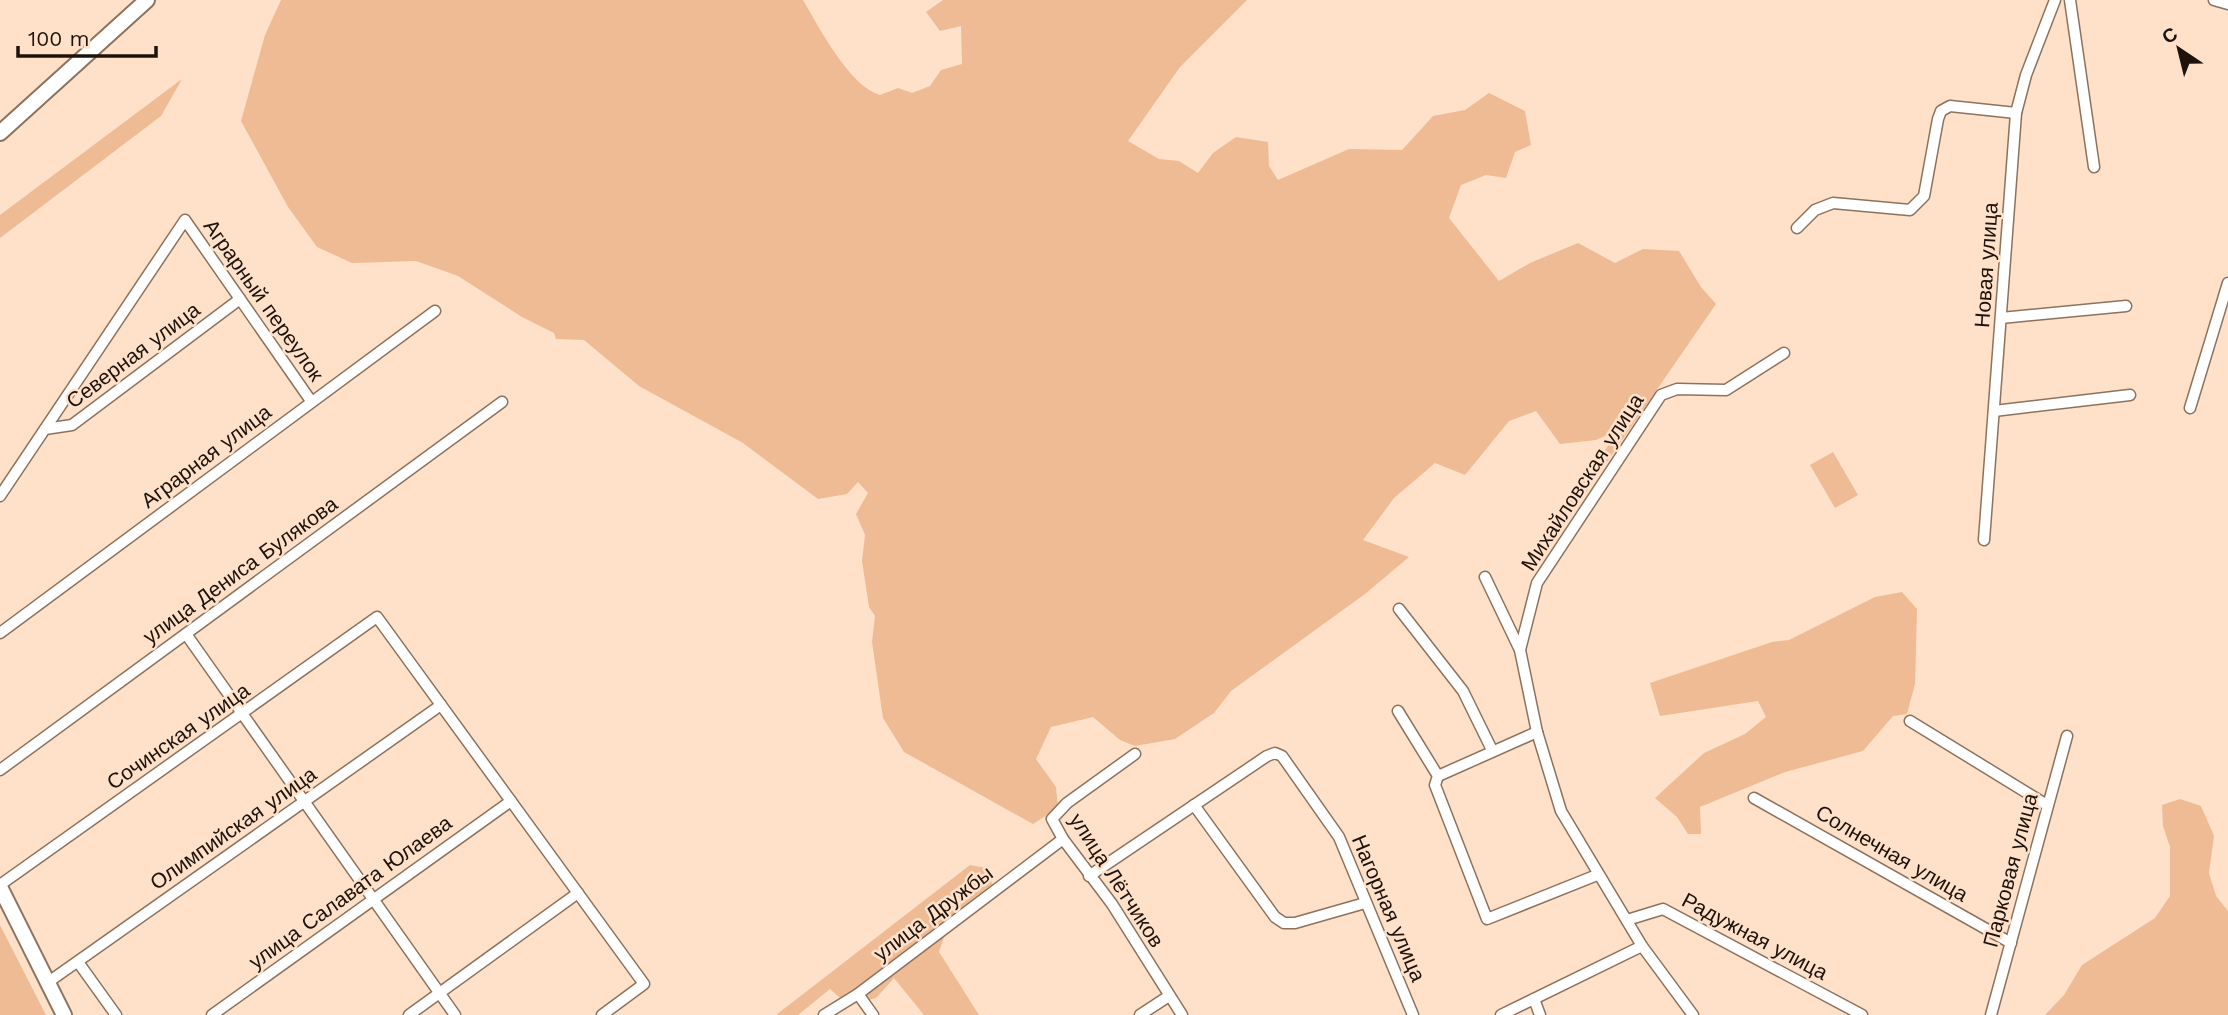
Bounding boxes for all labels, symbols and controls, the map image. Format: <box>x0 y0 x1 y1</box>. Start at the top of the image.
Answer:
scale bar <box>18 14 156 58</box>
north arrow <box>2144 14 2214 84</box>
text: С <box>2157 22 2182 49</box>
text: 100 m <box>28 26 90 51</box>
street label: Новая улица <box>1969 201 2003 329</box>
street label: Аграрный переулок <box>199 214 330 386</box>
street label: Северная улица <box>61 296 205 413</box>
street label: Михайловская улица <box>1515 389 1649 575</box>
street label: Аграрная улица <box>136 399 276 513</box>
street label: улица Дениса Булякова <box>138 491 342 649</box>
street label: Сочинская улица <box>102 677 255 795</box>
street label: Олимпийская улица <box>145 761 321 895</box>
street label: Парковая улица <box>1977 790 2043 950</box>
street label: Солнечная улица <box>1811 799 1973 907</box>
street label: улица Лётчиков <box>1064 808 1170 952</box>
street label: улица Салавата Юлаева <box>244 810 457 974</box>
street label: Нагорная улица <box>1347 831 1431 985</box>
street label: улица Дружбы <box>868 860 998 966</box>
street label: Радужная улица <box>1678 887 1832 985</box>

